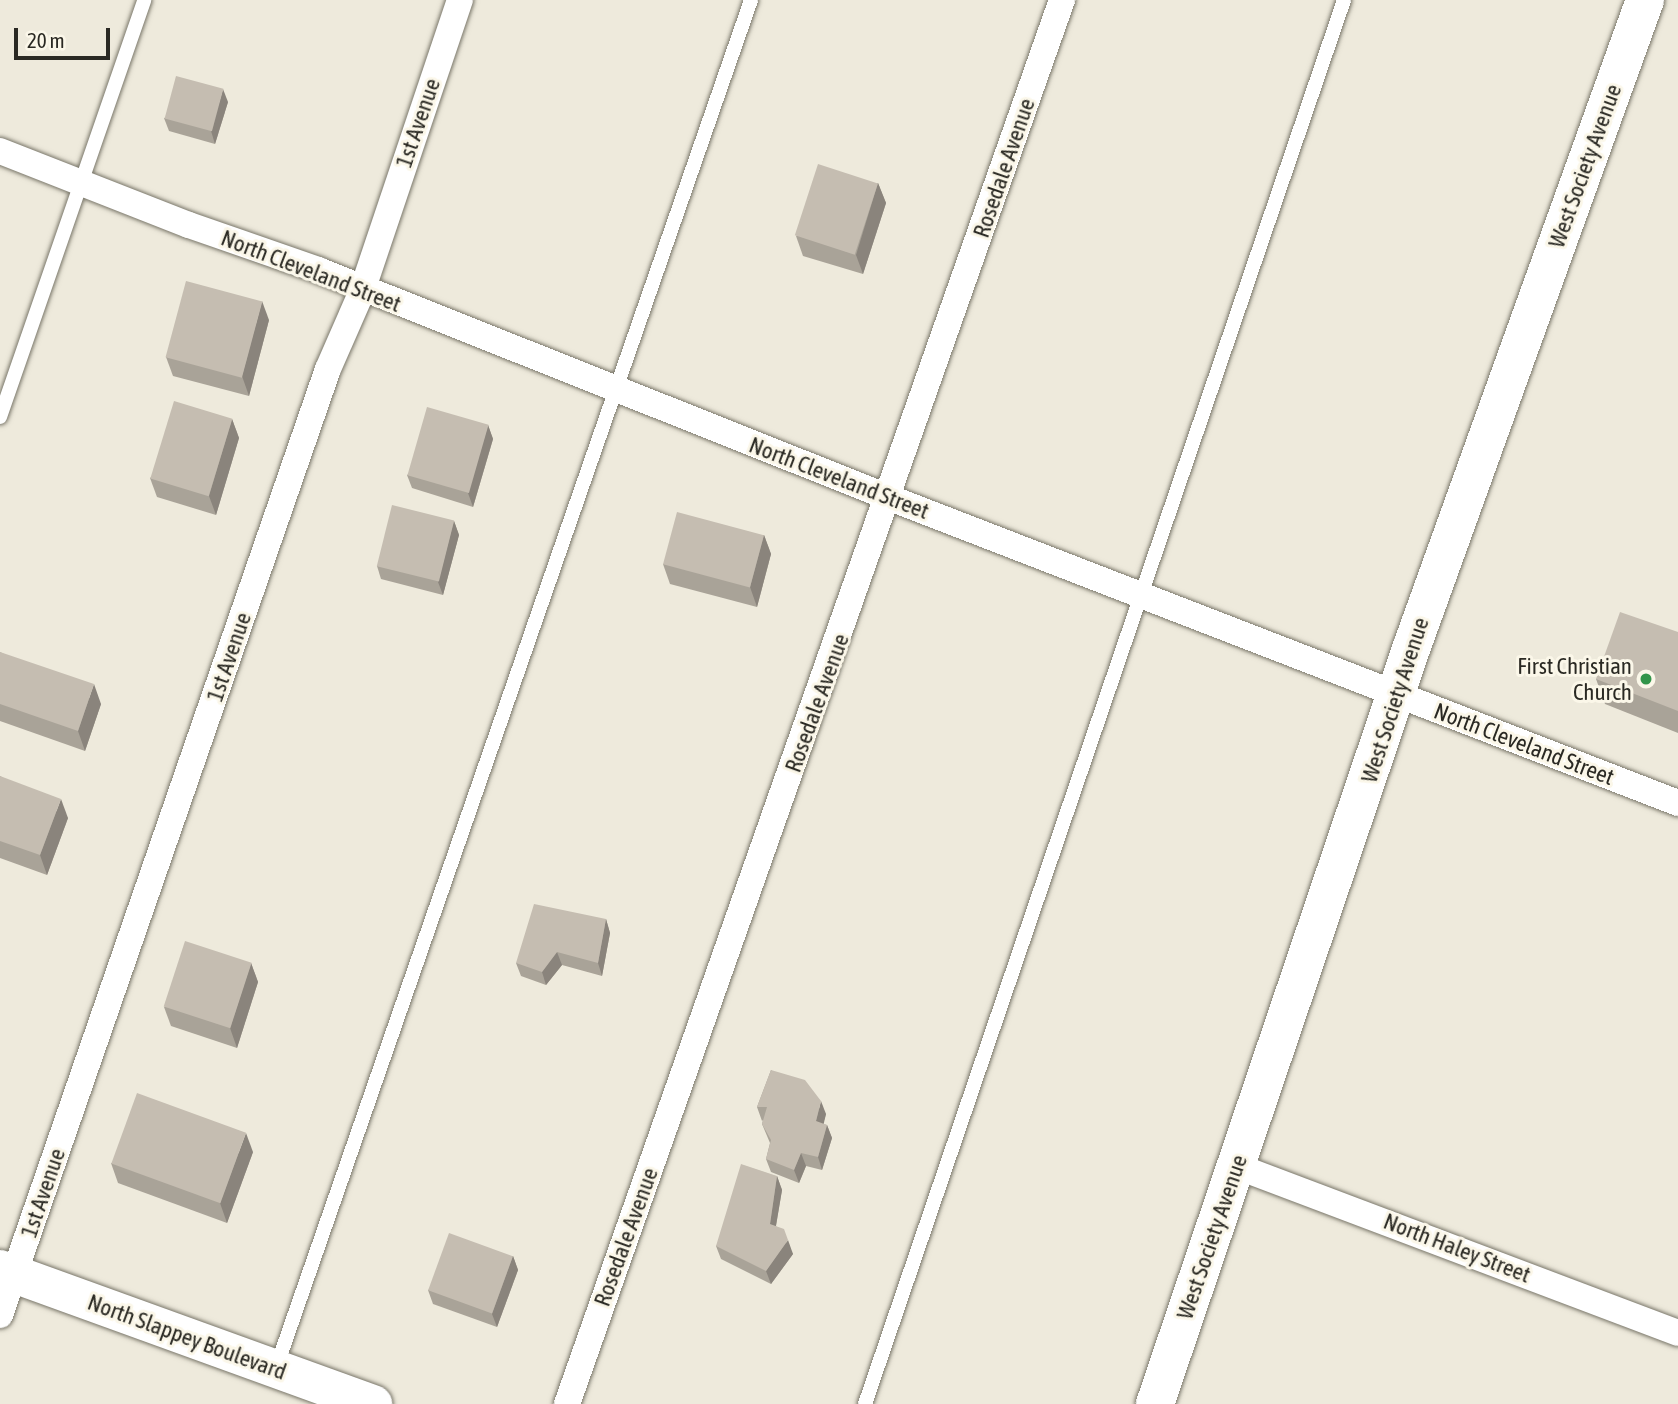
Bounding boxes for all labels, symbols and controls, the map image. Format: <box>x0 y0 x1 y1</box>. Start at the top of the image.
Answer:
scale bar <box>18 14 114 58</box>
text: 20 m <box>27 28 65 52</box>
street label: 1st Avenue <box>390 75 446 171</box>
street label: West Society Avenue <box>1543 80 1627 252</box>
street label: Rosedale Avenue <box>967 95 1041 241</box>
street label: North Cleveland Street <box>217 224 405 318</box>
street label: North Cleveland Street <box>745 431 933 525</box>
street label: 1st Avenue <box>201 609 257 705</box>
street label: West Society Avenue <box>1355 614 1435 786</box>
street label: Rosedale Avenue <box>779 630 855 776</box>
place label: First Christian Church <box>1517 652 1632 706</box>
marker: First Christian Church <box>1638 671 1654 687</box>
street label: North Cleveland Street <box>1430 697 1618 791</box>
street label: 1st Avenue <box>15 1145 71 1241</box>
street label: West Society Avenue <box>1171 1151 1253 1323</box>
street label: Rosedale Avenue <box>588 1164 664 1310</box>
street label: North Haley Street <box>1380 1207 1534 1289</box>
street label: North Slappey Boulevard <box>84 1288 290 1386</box>

